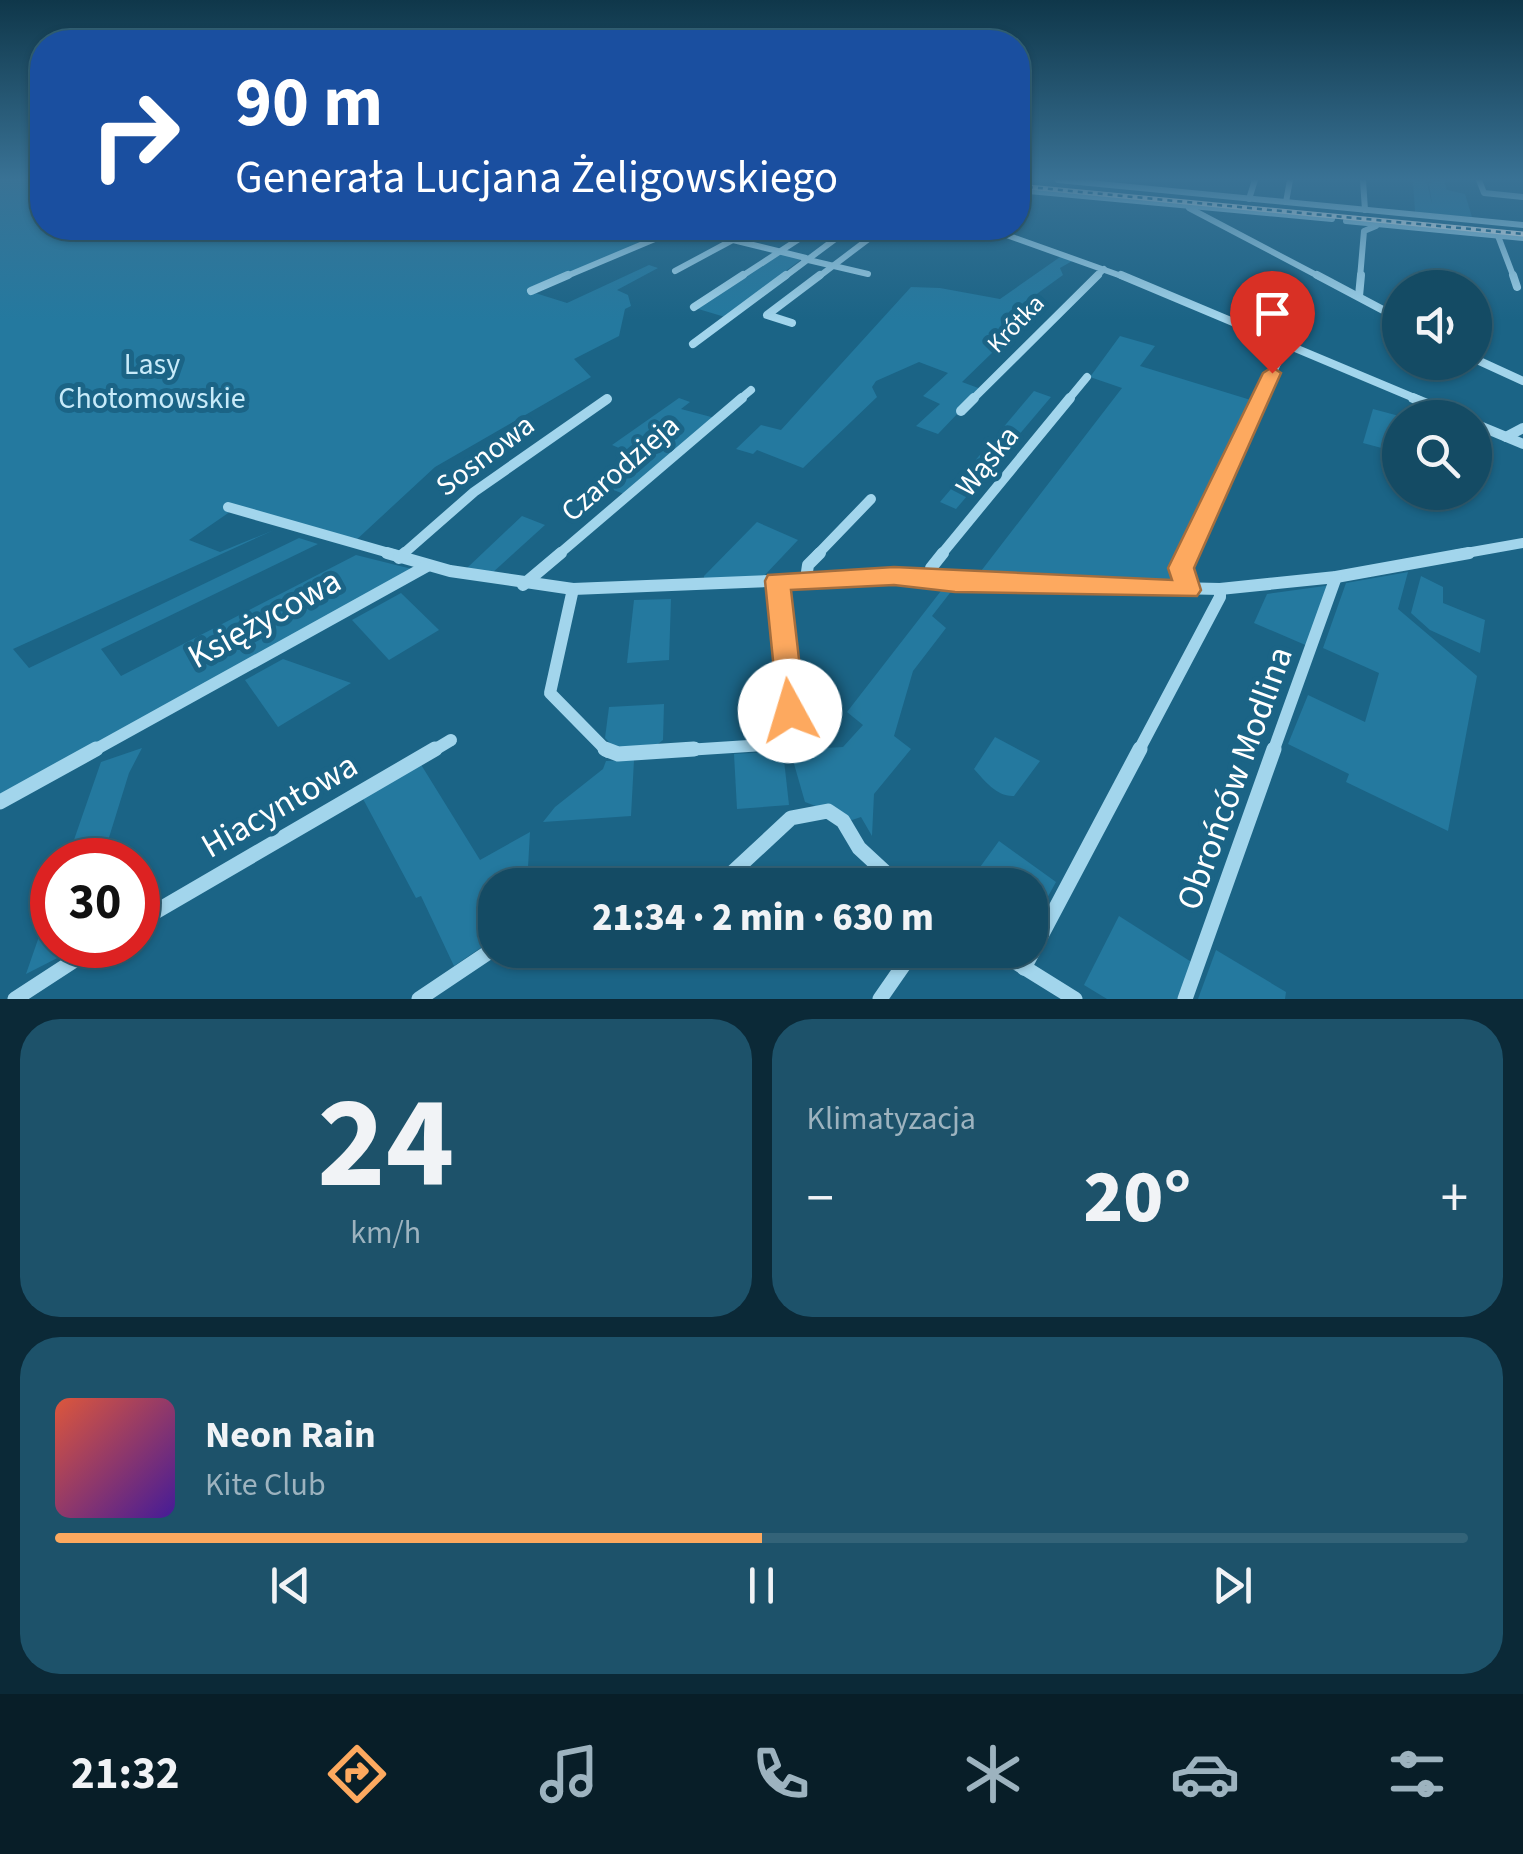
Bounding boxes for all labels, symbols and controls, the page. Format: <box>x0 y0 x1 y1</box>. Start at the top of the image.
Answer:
text: 90 m <box>235 53 383 153</box>
icon: right <box>70 70 200 200</box>
text: Generała Lucjana Żeligowskiego <box>235 146 838 210</box>
map controls <box>1382 270 1492 510</box>
button: sound <box>1382 270 1492 380</box>
pin <box>1230 271 1315 374</box>
street label: Krótka <box>979 286 1053 361</box>
icon: arrive <box>1245 286 1300 341</box>
park label: Lasy Chotomowskie <box>58 343 246 420</box>
button: search <box>1382 400 1492 510</box>
street label: Sosnowa <box>427 404 544 507</box>
street label: Czarodzieja <box>552 405 689 532</box>
street label: Wąska <box>945 417 1029 506</box>
street label: Księżycowa <box>179 556 350 682</box>
street label: Obrońców Modlina <box>1164 640 1306 917</box>
position arrow <box>738 659 842 763</box>
street label: Hiacyntowa <box>192 741 367 871</box>
speed limit sign: 30 <box>30 838 160 968</box>
text: 21:34 · 2 min · 630 m <box>592 891 934 945</box>
text: 24 <box>317 1052 454 1237</box>
text: Klimatyzacja <box>807 1096 976 1142</box>
text: 20° <box>1083 1144 1191 1251</box>
text: − <box>807 1160 834 1238</box>
text: + <box>1441 1160 1468 1238</box>
text: km/h <box>350 1210 421 1256</box>
text: Neon Rain <box>205 1408 376 1462</box>
text: Kite Club <box>205 1462 326 1508</box>
icon: previous <box>263 1558 318 1613</box>
icon: pause <box>734 1558 789 1613</box>
icon: next <box>1205 1558 1260 1613</box>
icon: directions <box>322 1739 392 1809</box>
icon: music <box>534 1739 604 1809</box>
icon: phone <box>746 1739 816 1809</box>
icon: climate <box>958 1739 1028 1809</box>
icon: car <box>1170 1739 1240 1809</box>
icon: filters <box>1382 1739 1452 1809</box>
text: 21:32 <box>71 1742 180 1806</box>

